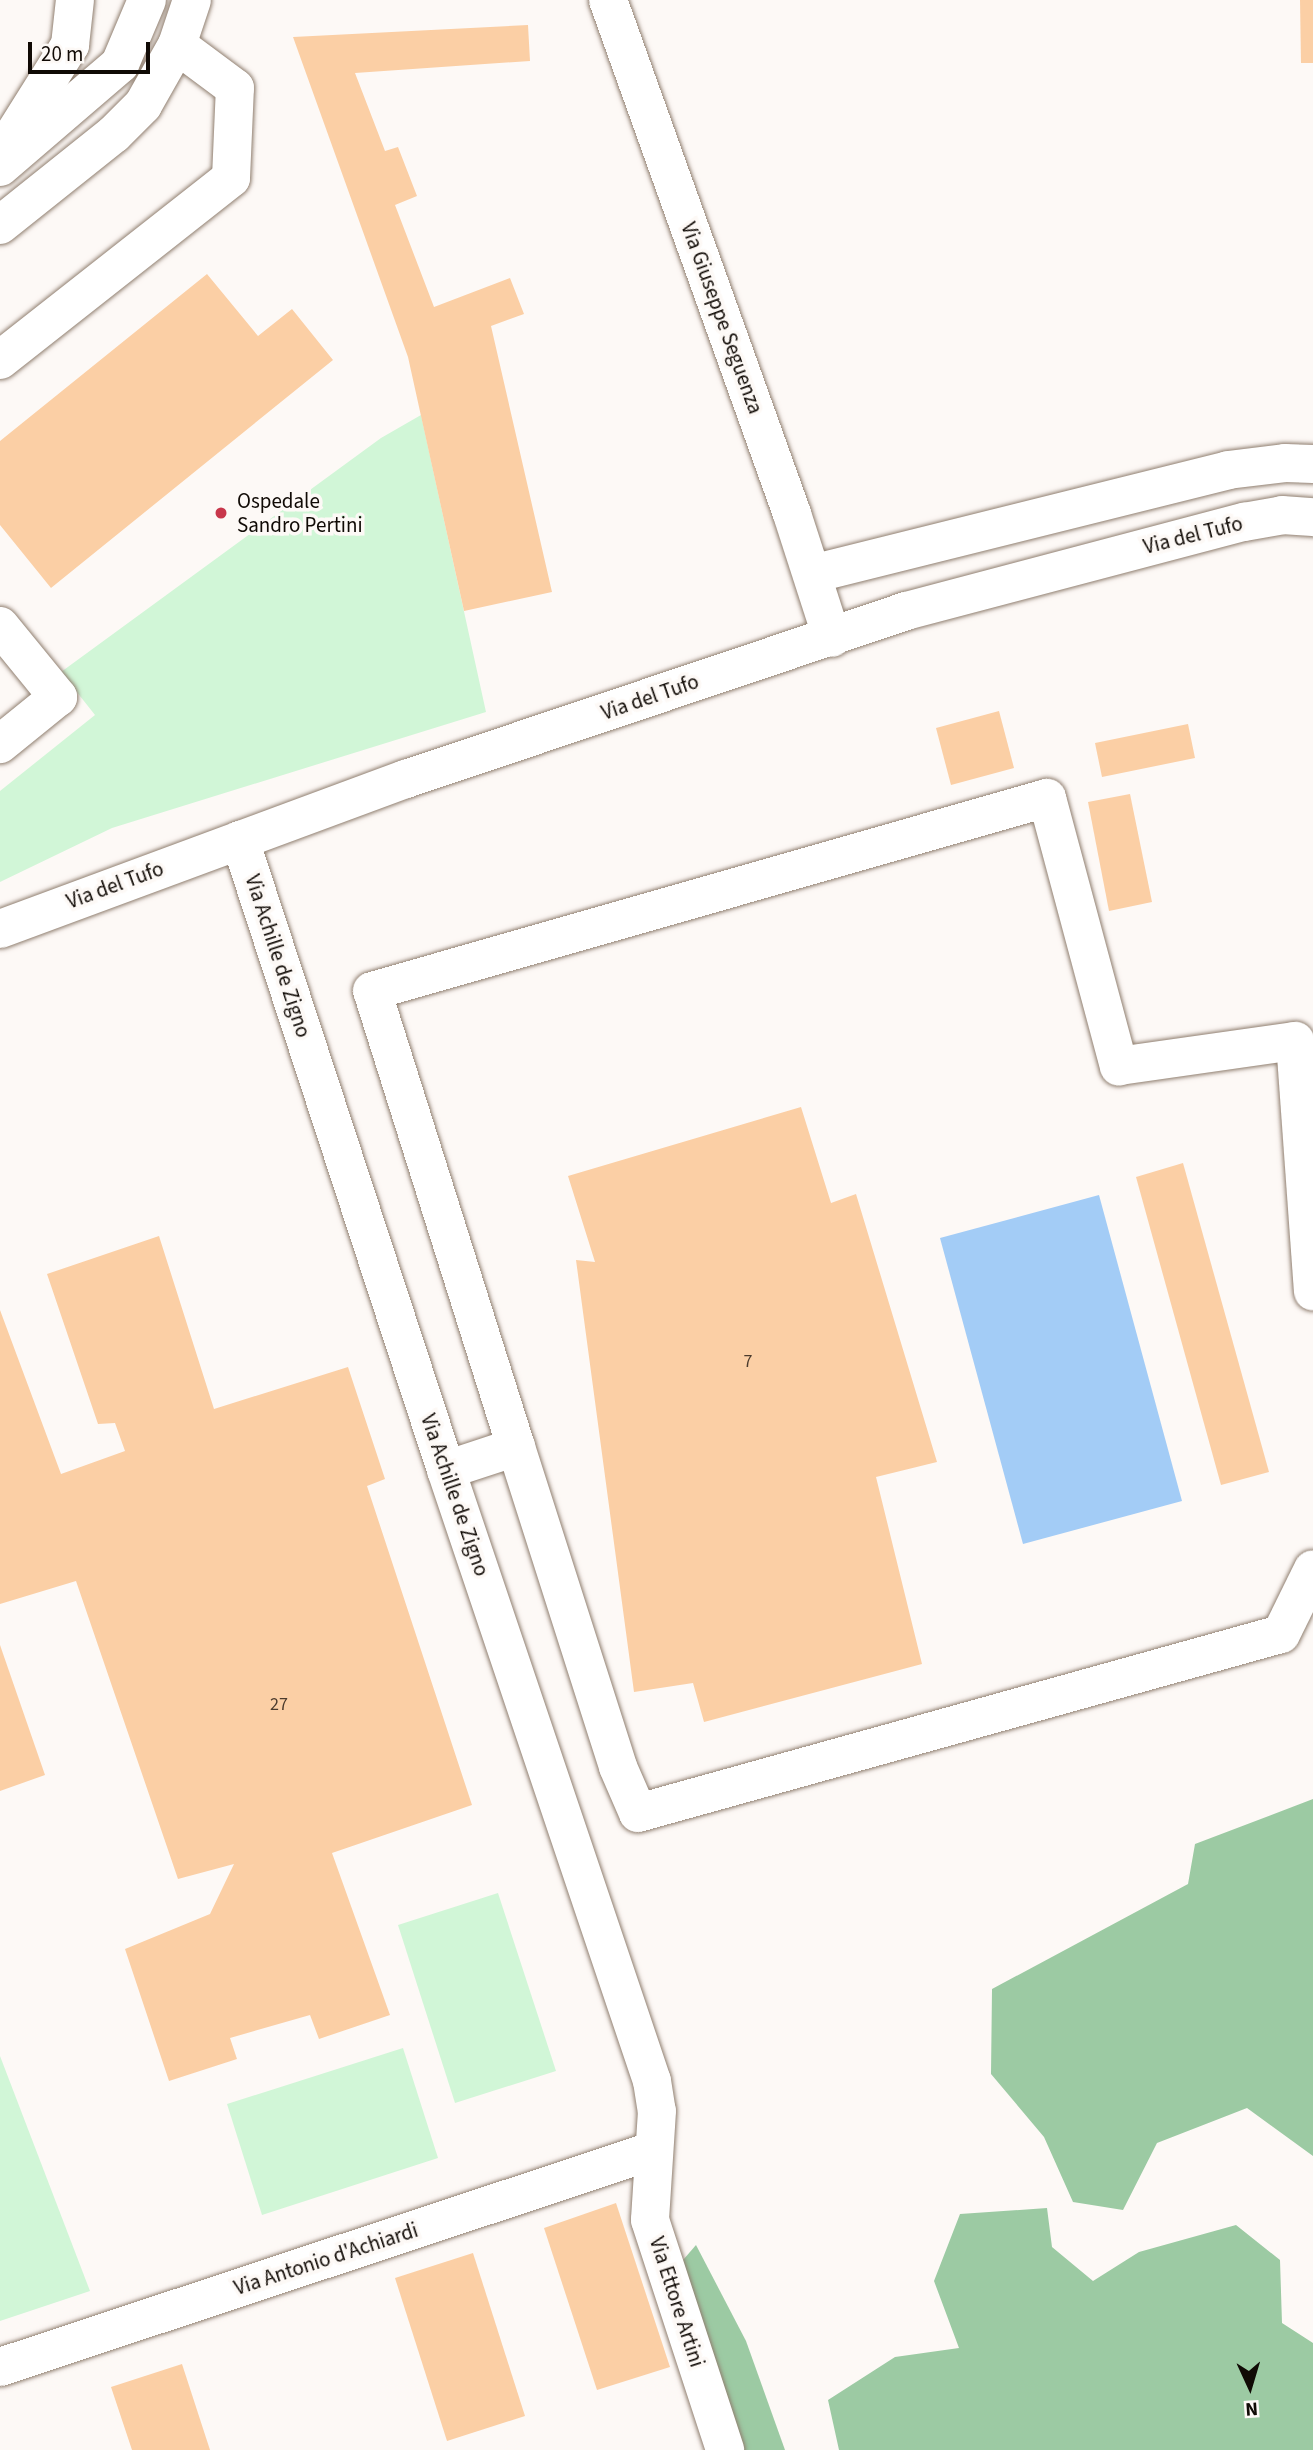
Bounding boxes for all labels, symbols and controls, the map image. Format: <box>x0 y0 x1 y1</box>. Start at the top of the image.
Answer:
scale bar <box>32 28 154 72</box>
text: 20 m <box>41 39 83 69</box>
street label: Via Giuseppe Seguenza <box>676 219 768 417</box>
place label: Ospedale Sandro Pertini <box>237 488 363 538</box>
marker: Ospedale Sandro Pertini <box>211 503 231 523</box>
street label: Via del Tufo <box>1141 511 1245 559</box>
street label: Via del Tufo <box>598 669 702 725</box>
street label: Via del Tufo <box>63 856 167 914</box>
street label: Via Achille de Zigno <box>240 871 316 1041</box>
house number: 7 <box>744 1351 752 1373</box>
street label: Via Achille de Zigno <box>415 1411 495 1579</box>
house number: 27 <box>270 1694 288 1716</box>
street label: Via Antonio d'Achiardi <box>231 2217 421 2301</box>
street label: Via Ettore Artini <box>644 2234 710 2370</box>
north arrow <box>1215 2352 1285 2422</box>
text: N <box>1244 2395 1259 2422</box>

